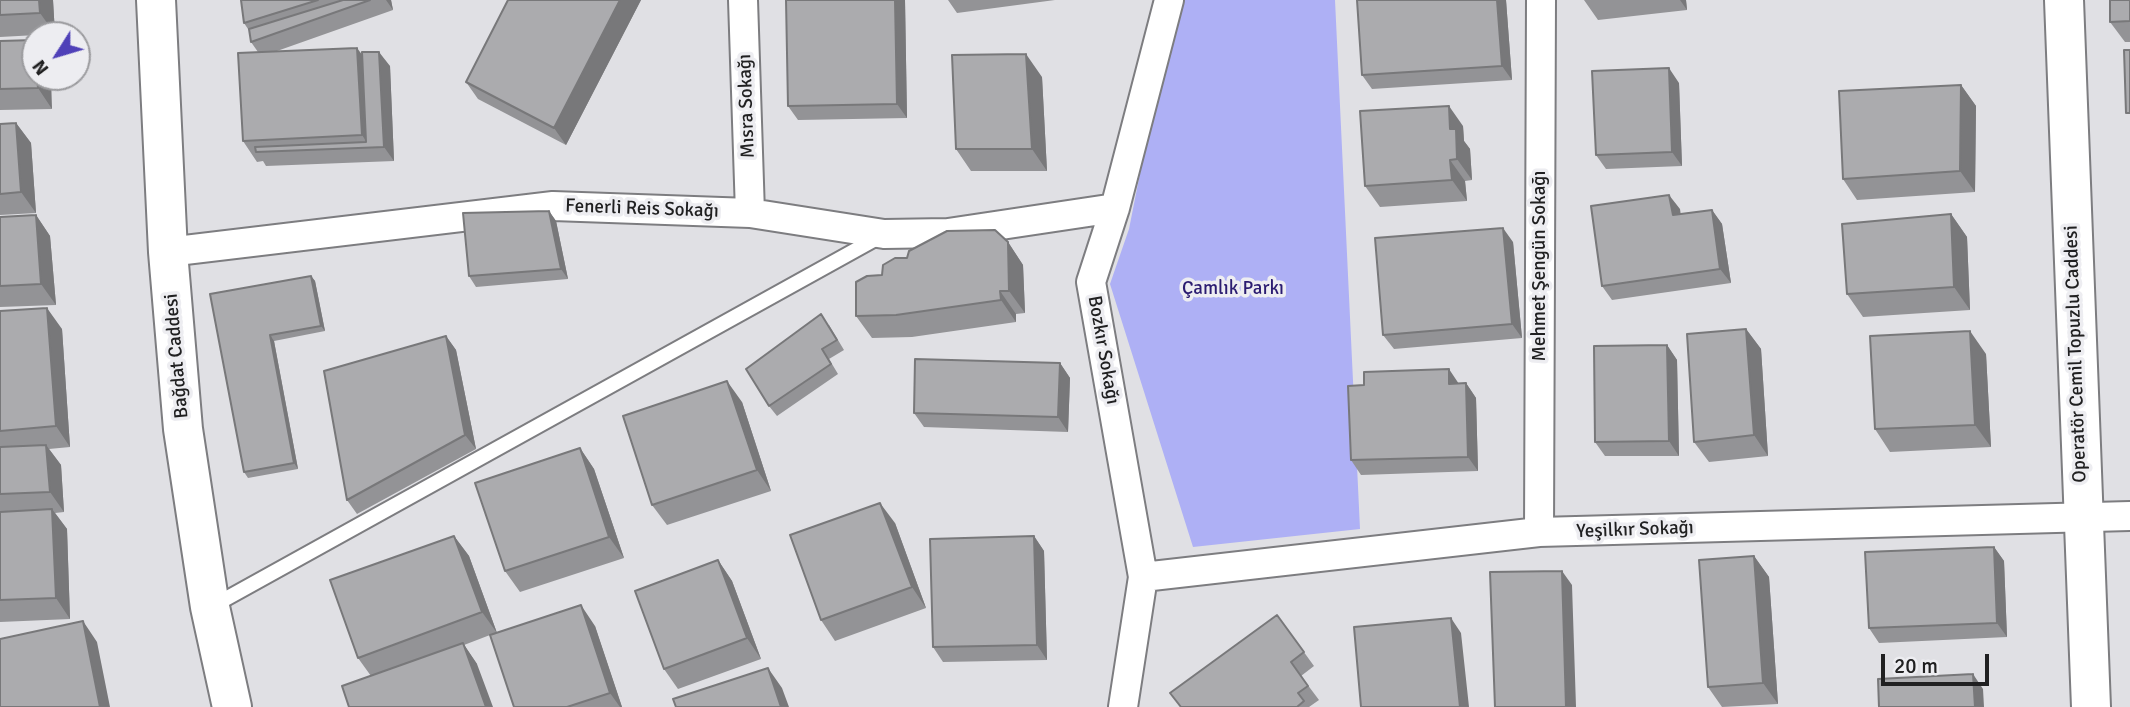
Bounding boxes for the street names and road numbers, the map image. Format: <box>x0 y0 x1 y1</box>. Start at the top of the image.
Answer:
street label: Mısra Sokağı <box>734 54 760 158</box>
street label: Mehmet Şengün Sokağı <box>1529 171 1551 361</box>
street label: Fenerli Reis Sokağı <box>565 195 719 223</box>
street label: Operatör Cemil Topuzlu Caddesi <box>2060 225 2092 483</box>
street label: Bağdat Caddesi <box>160 293 194 419</box>
street label: Bozkır Sokağı <box>1082 294 1124 406</box>
street label: Yeşilkır Sokağı <box>1576 517 1694 543</box>

